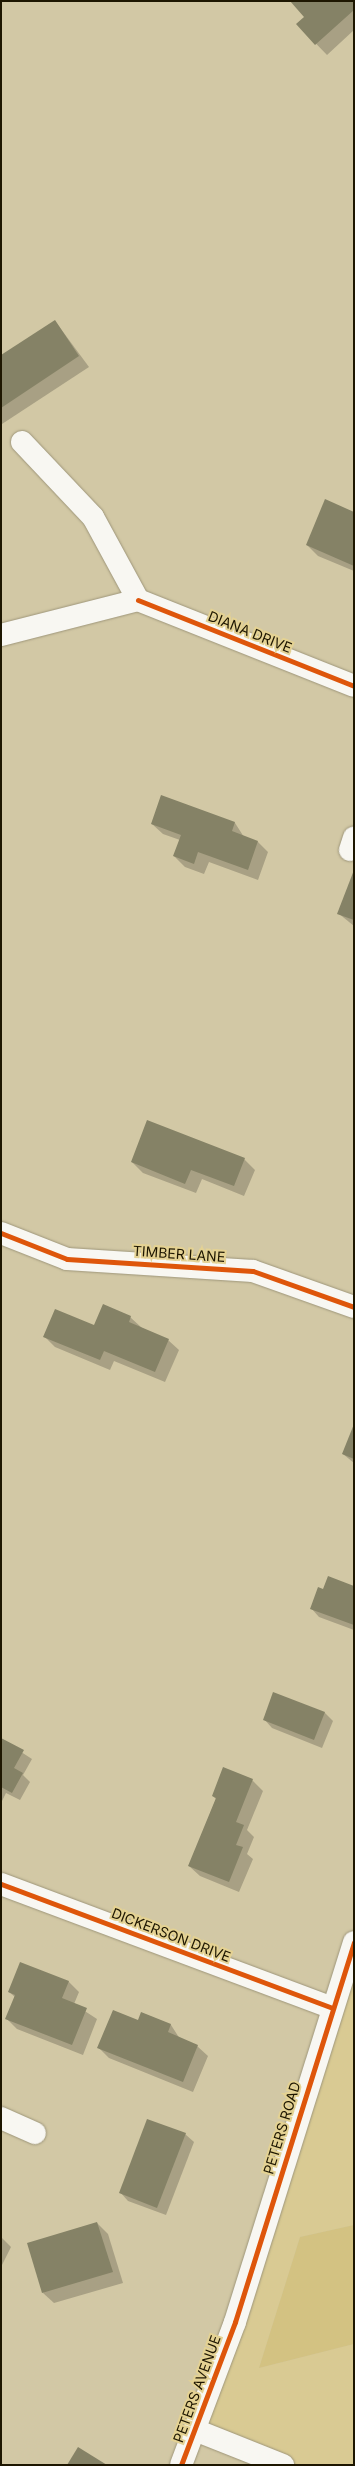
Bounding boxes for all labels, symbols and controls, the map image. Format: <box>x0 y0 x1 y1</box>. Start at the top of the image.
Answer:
street label: DIANA DRIVE <box>206 608 294 656</box>
street label: TIMBER LANE <box>132 1242 226 1266</box>
street label: DICKERSON DRIVE <box>109 1905 233 1965</box>
street label: PETERS ROAD <box>260 2080 304 2176</box>
street label: PETERS AVENUE <box>170 2333 224 2445</box>

